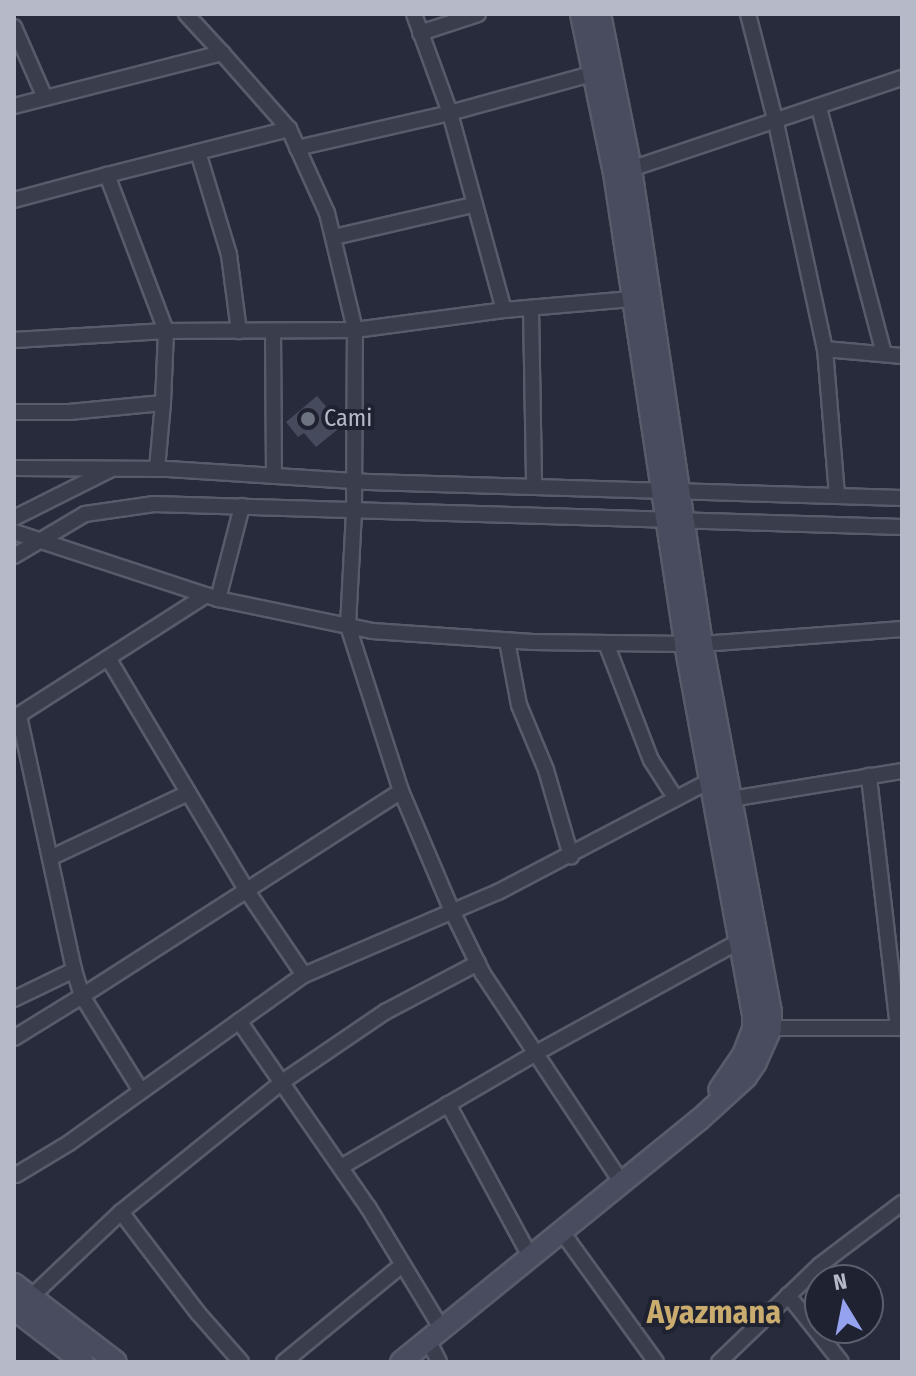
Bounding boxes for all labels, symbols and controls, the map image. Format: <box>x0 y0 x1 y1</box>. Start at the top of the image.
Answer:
place label: Cami <box>324 405 372 433</box>
marker: Cami <box>299 410 317 428</box>
north arrow <box>804 1264 884 1344</box>
text: N <box>831 1267 849 1296</box>
district label: Ayazmana <box>647 1293 781 1331</box>

